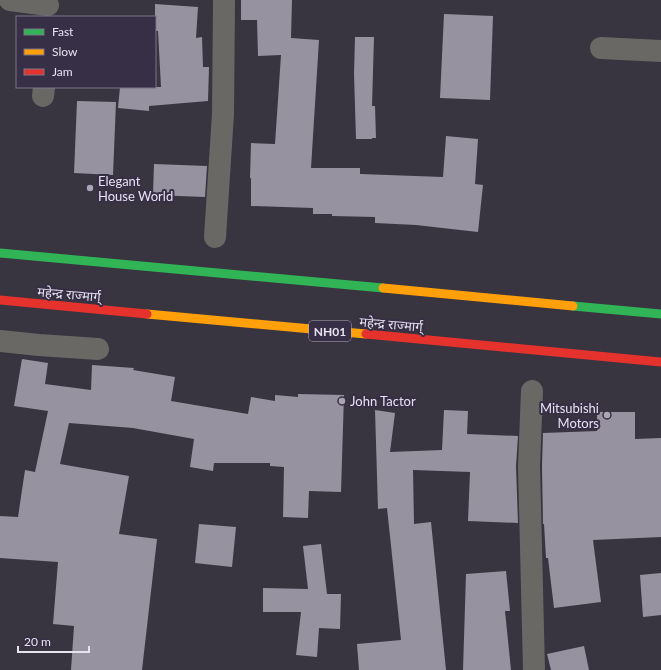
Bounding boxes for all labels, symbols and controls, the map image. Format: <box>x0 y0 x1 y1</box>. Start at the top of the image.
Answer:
legend <box>16 16 156 88</box>
text: Fast <box>52 24 74 39</box>
text: Slow <box>52 44 78 59</box>
text: Jam <box>52 64 73 79</box>
place label: Elegant House World <box>98 173 173 204</box>
marker: Elegant House World <box>85 183 95 193</box>
street label: महेन्द्र राज्मार्ग् <box>37 283 103 305</box>
street label: महेन्द्र राज्मार्ग् <box>359 313 425 335</box>
road number: NH01 <box>309 321 351 341</box>
place label: John Tactor <box>350 393 416 409</box>
marker: John Tactor <box>337 396 347 406</box>
place label: Mitsubishi Motors <box>540 400 599 431</box>
marker: Mitsubishi Motors <box>602 410 612 420</box>
scale bar <box>18 628 89 654</box>
text: 20 m <box>24 634 51 649</box>

